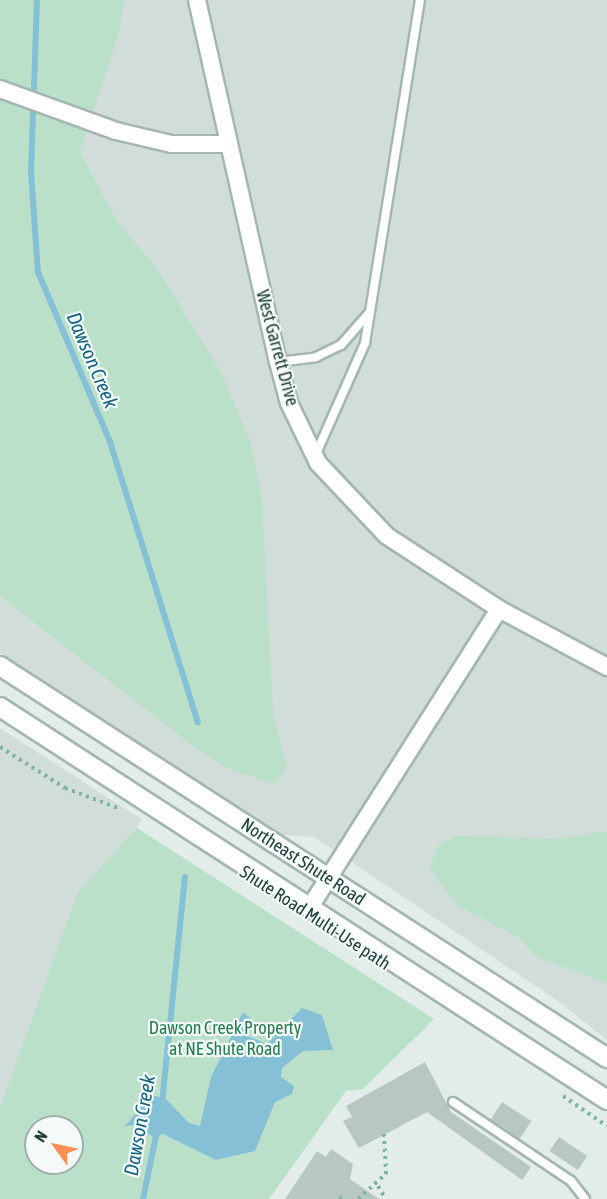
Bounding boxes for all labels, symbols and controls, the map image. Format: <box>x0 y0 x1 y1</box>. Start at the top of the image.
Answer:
street label: West Garrett Drive <box>251 288 303 408</box>
water label: Dawson Creek <box>62 308 124 412</box>
street label: Northeast Shute Road <box>237 814 369 910</box>
street label: Shute Road Multi-Use path <box>236 861 394 975</box>
park label: Dawson Creek Property at NE Shute Road <box>149 1018 301 1060</box>
water label: Dawson Creek <box>118 1073 160 1177</box>
north arrow <box>24 1115 84 1175</box>
text: N <box>30 1127 51 1145</box>

